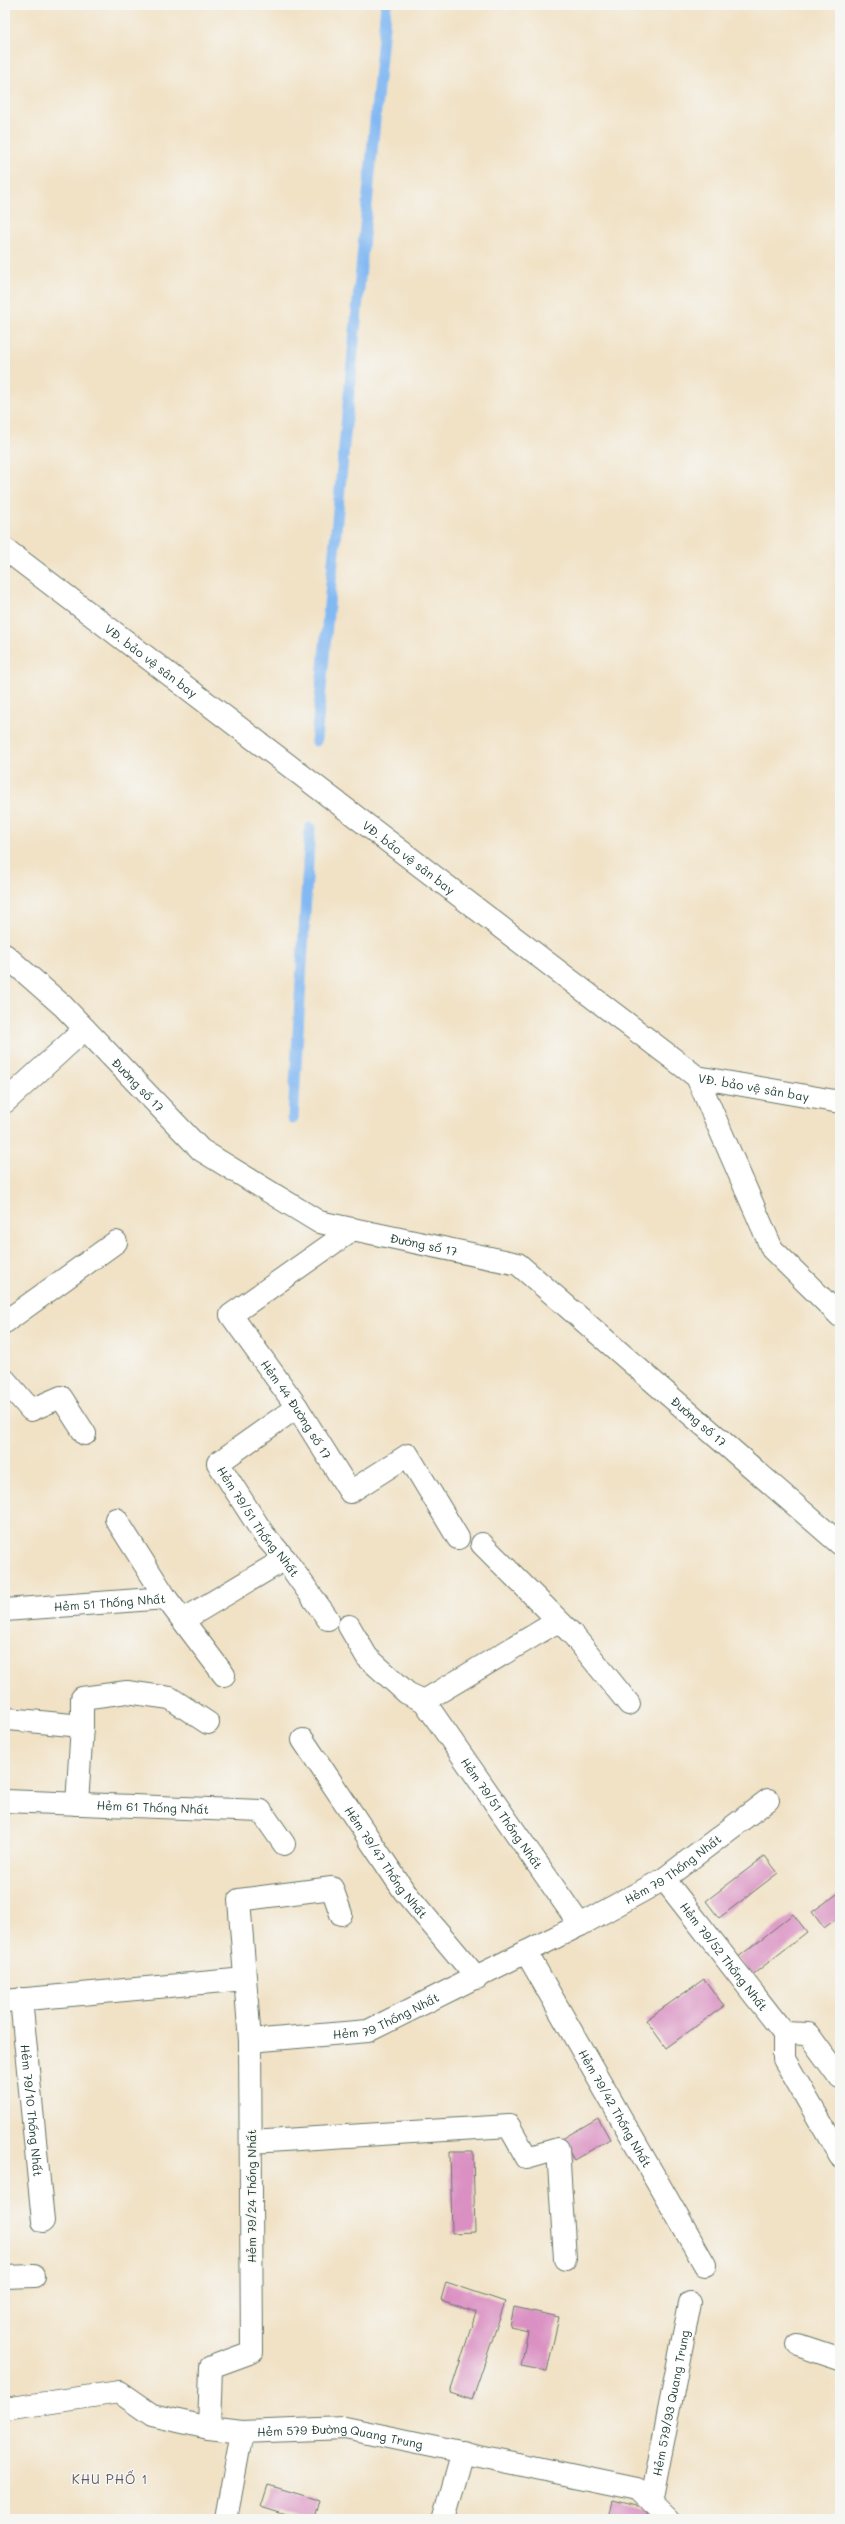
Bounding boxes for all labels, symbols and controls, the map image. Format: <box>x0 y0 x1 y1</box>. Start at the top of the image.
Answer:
street label: VĐ. bảo vệ sân bay <box>102 620 201 701</box>
street label: VĐ. bảo vệ sân bay <box>359 817 458 898</box>
street label: Đường số 17 <box>109 1054 168 1115</box>
street label: VĐ. bảo vệ sân bay <box>697 1069 810 1104</box>
street label: Đường số 17 <box>389 1229 459 1259</box>
street label: Hẻm 44 Đường số 17 <box>258 1356 335 1462</box>
street label: Đường số 17 <box>668 1393 730 1450</box>
street label: Hẻm 79/51 Thống Nhất <box>214 1463 303 1580</box>
street label: Hẻm 51 Thống Nhất <box>53 1590 166 1614</box>
street label: Hẻm 79/51 Thống Nhất <box>458 1754 546 1872</box>
street label: Hẻm 61 Thống Nhất <box>96 1797 209 1817</box>
street label: Hẻm 79/47 Thống Nhất <box>342 1803 431 1922</box>
street label: Hẻm 79 Thống Nhất <box>622 1831 724 1907</box>
street label: Hẻm 79/52 Thống Nhất <box>677 1899 772 2014</box>
street label: Hẻm 79 Thống Nhất <box>332 1989 442 2042</box>
street label: Hẻm 79/10 Thống Nhất <box>18 2044 47 2177</box>
street label: Hẻm 79/42 Thống Nhất <box>575 2046 655 2170</box>
street label: Hẻm 79/24 Thống Nhất <box>243 2129 259 2263</box>
street label: Hẻm 579/93 Quang Trung <box>648 2329 693 2477</box>
street label: Hẻm 579 Đường Quang Trung <box>257 2420 425 2452</box>
district label: KHU PHỐ 1 <box>72 2470 148 2487</box>

